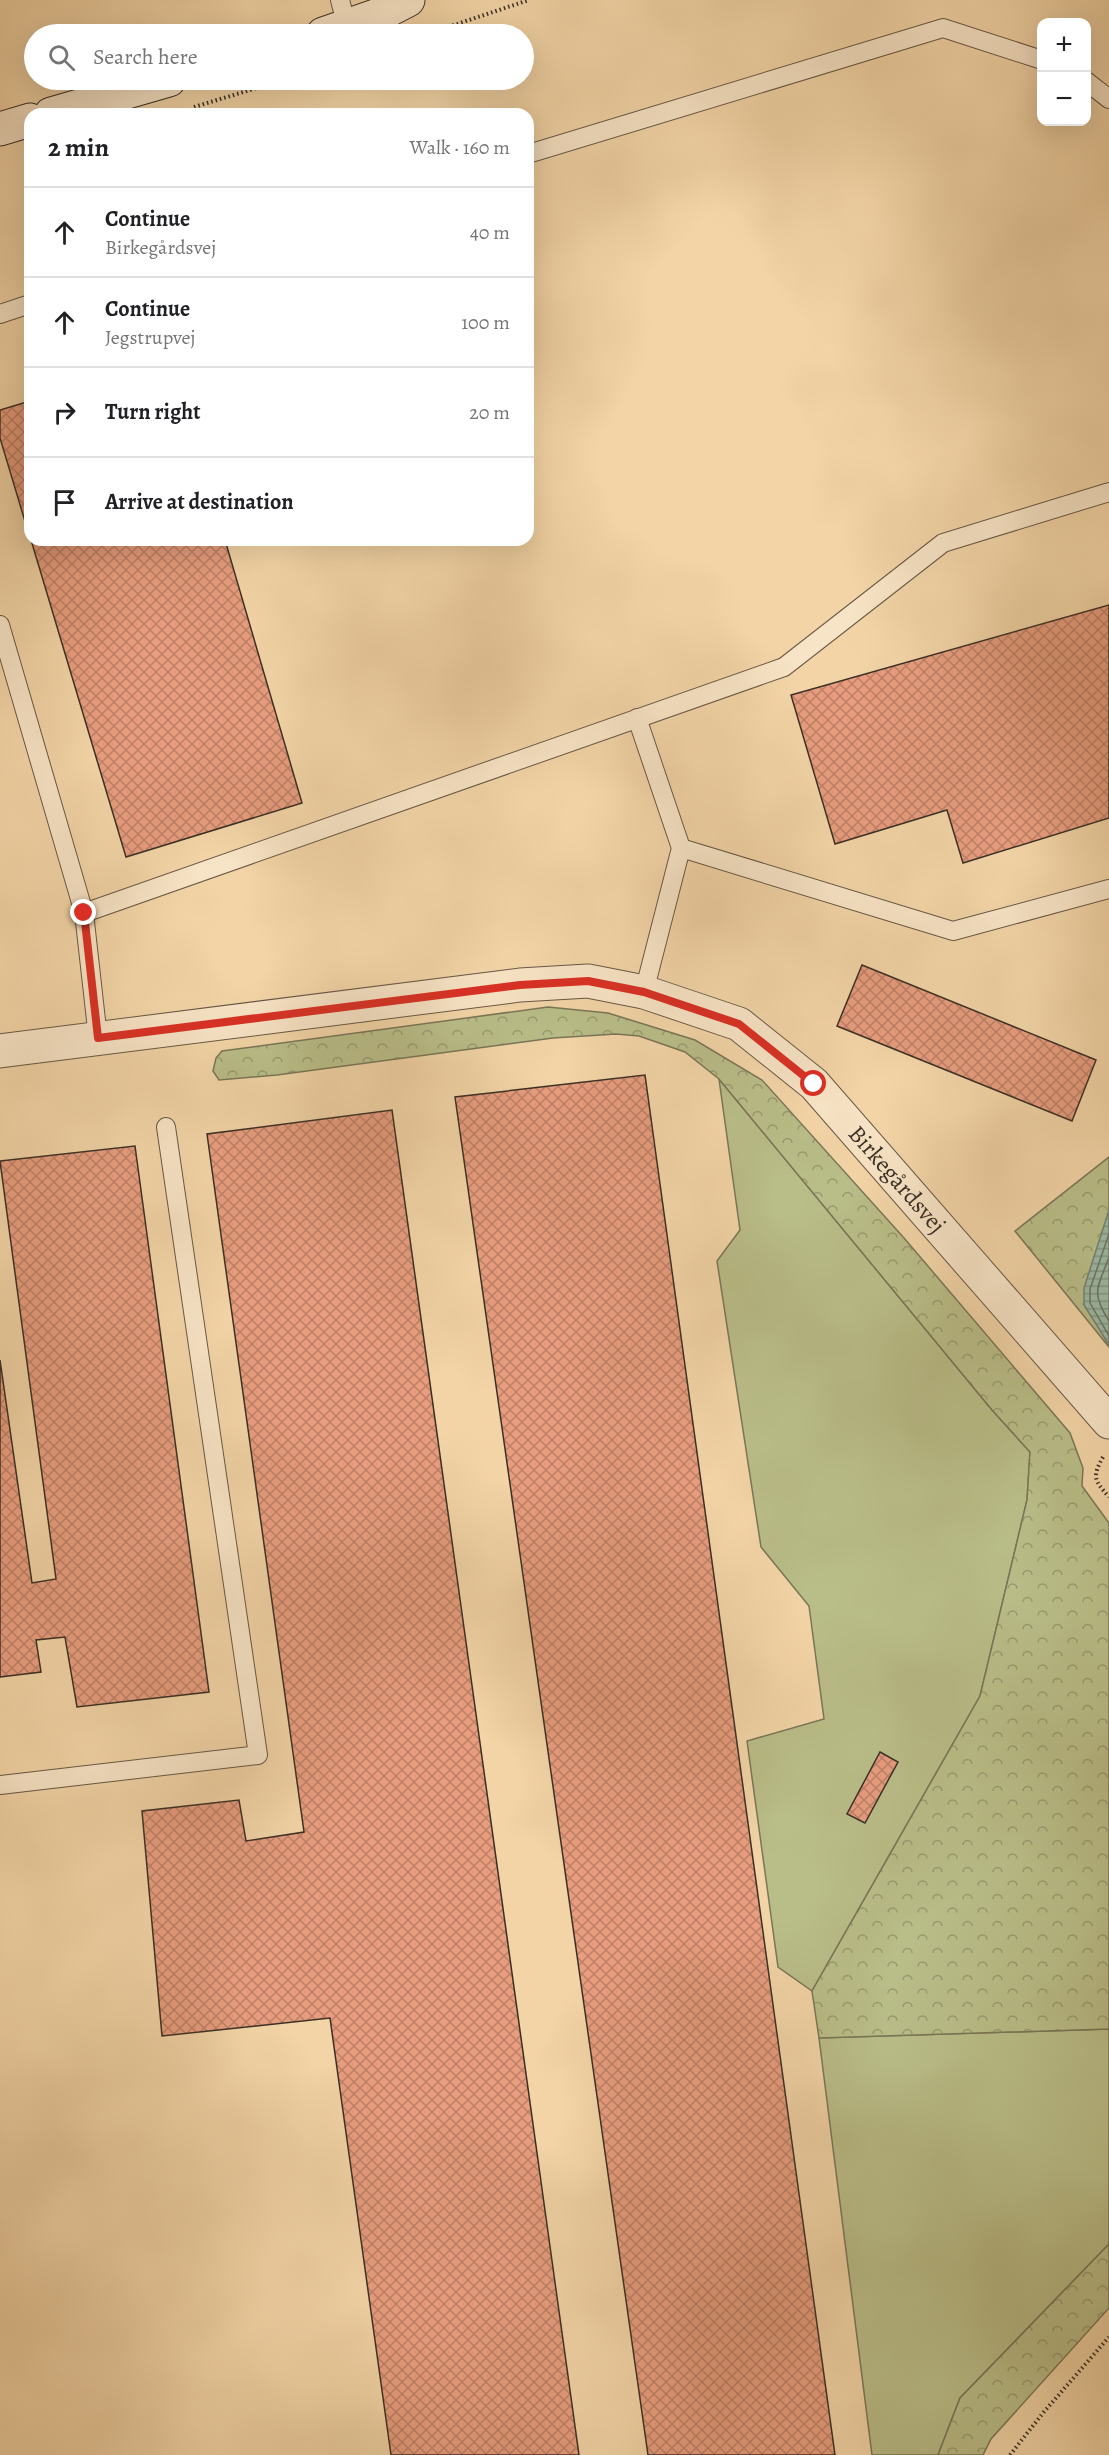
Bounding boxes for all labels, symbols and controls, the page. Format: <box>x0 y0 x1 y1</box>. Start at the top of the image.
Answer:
map controls <box>1037 18 1091 126</box>
button: + <box>1037 18 1091 72</box>
search box <box>24 24 534 90</box>
icon: search <box>45 41 78 74</box>
text: Search here <box>93 42 198 72</box>
button: − <box>1037 72 1091 126</box>
text: 2 min <box>48 130 109 165</box>
text: Walk · 160 m <box>410 134 510 161</box>
text: Continue <box>105 204 190 234</box>
icon: ahead <box>48 216 81 249</box>
text: 40 m <box>470 219 510 246</box>
text: Birkegårdsvej <box>105 234 216 261</box>
text: Continue <box>105 294 190 324</box>
icon: ahead <box>48 306 81 339</box>
text: 100 m <box>461 309 510 336</box>
text: Jegstrupvej <box>105 324 195 351</box>
icon: right <box>48 396 81 429</box>
text: Turn right <box>105 397 201 427</box>
text: 20 m <box>469 399 510 426</box>
icon: arrive <box>48 486 81 519</box>
text: Arrive at destination <box>105 487 294 517</box>
route end <box>70 899 96 925</box>
route start <box>800 1070 826 1096</box>
street label: Birkegårdsvej <box>841 1118 953 1240</box>

